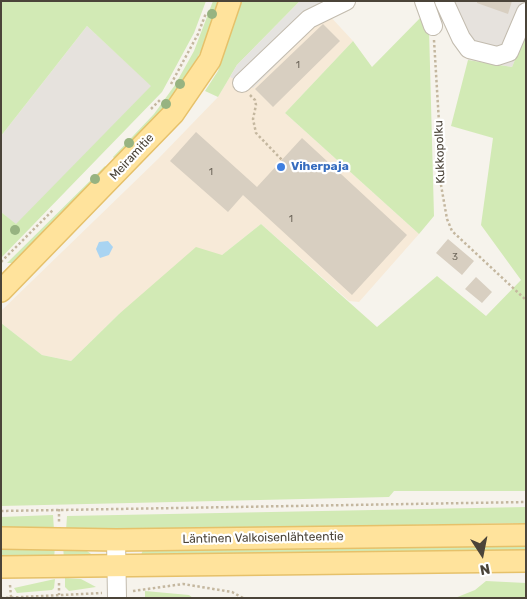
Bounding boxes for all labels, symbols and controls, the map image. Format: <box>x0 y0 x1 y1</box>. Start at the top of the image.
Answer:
house number: 1 <box>296 59 300 71</box>
street label: Kukkopolku <box>432 120 448 184</box>
street label: Meiramitie <box>107 131 157 183</box>
place label: Viherpaja <box>291 160 349 174</box>
marker: Viherpaja <box>275 161 287 173</box>
house number: 1 <box>209 166 213 178</box>
house number: 1 <box>289 213 293 225</box>
house number: 3 <box>452 251 458 263</box>
street label: Läntinen Valkoisenlähteentie <box>182 529 344 547</box>
north arrow <box>457 529 507 579</box>
text: N <box>478 560 492 579</box>

